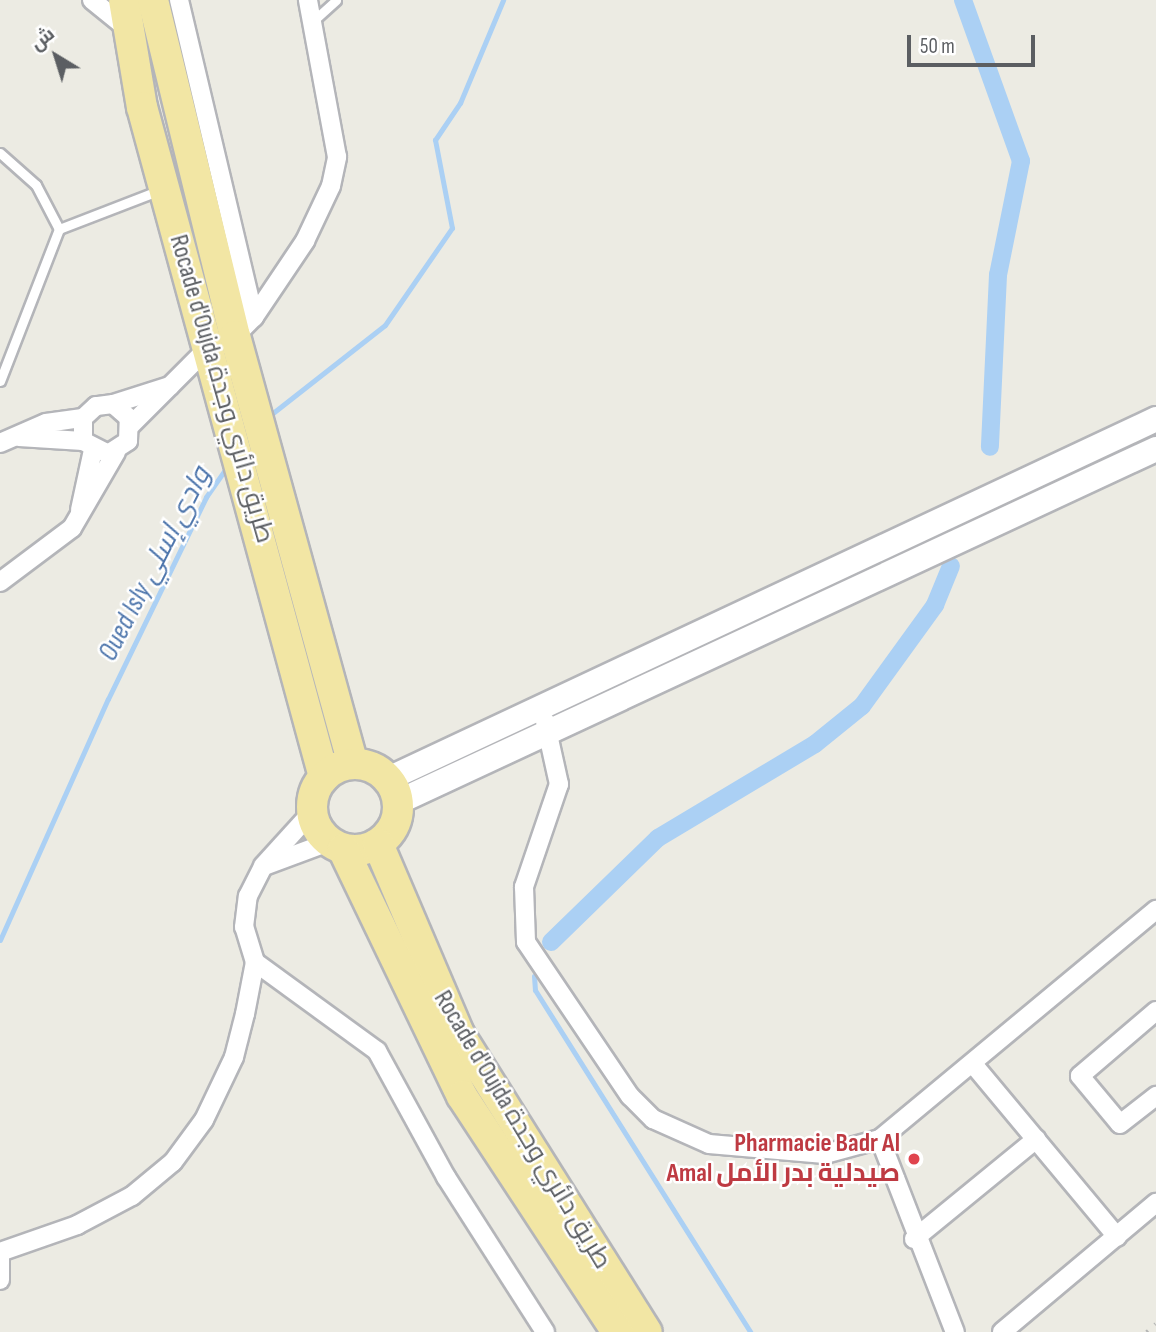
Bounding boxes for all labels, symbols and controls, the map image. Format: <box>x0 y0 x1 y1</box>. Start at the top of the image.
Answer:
north arrow <box>21 21 91 91</box>
scale bar <box>911 21 1039 65</box>
text: ش <box>26 22 59 56</box>
text: 50 m <box>920 34 955 59</box>
street label: Rocade d'Oujda طريق دائري وجدة <box>162 231 280 547</box>
water label: Oued Isly وادي إسلي <box>92 461 218 667</box>
street label: Rocade d'Oujda طريق دائري وجدة <box>426 985 618 1275</box>
place label: Pharmacie Badr Al Amal صيدلية بدر الأمل <box>666 1128 900 1190</box>
marker: Pharmacie Badr Al Amal صيدلية بدر الأمل <box>906 1151 922 1167</box>

